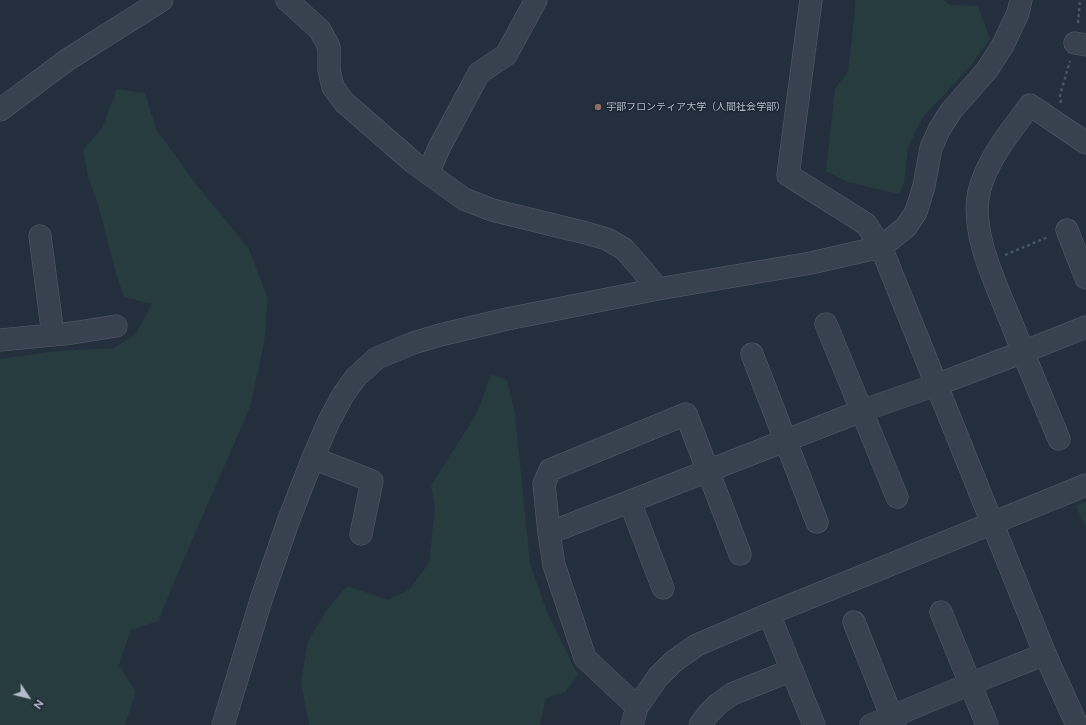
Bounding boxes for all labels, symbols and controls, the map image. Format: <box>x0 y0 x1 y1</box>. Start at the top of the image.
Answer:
place label: 宇部フロンティア大学（人間社会学部） <box>606 101 786 113</box>
marker: 宇部フロンティア大学（人間社会学部） <box>593 102 603 112</box>
north arrow <box>8 677 48 717</box>
text: N <box>31 697 46 711</box>

